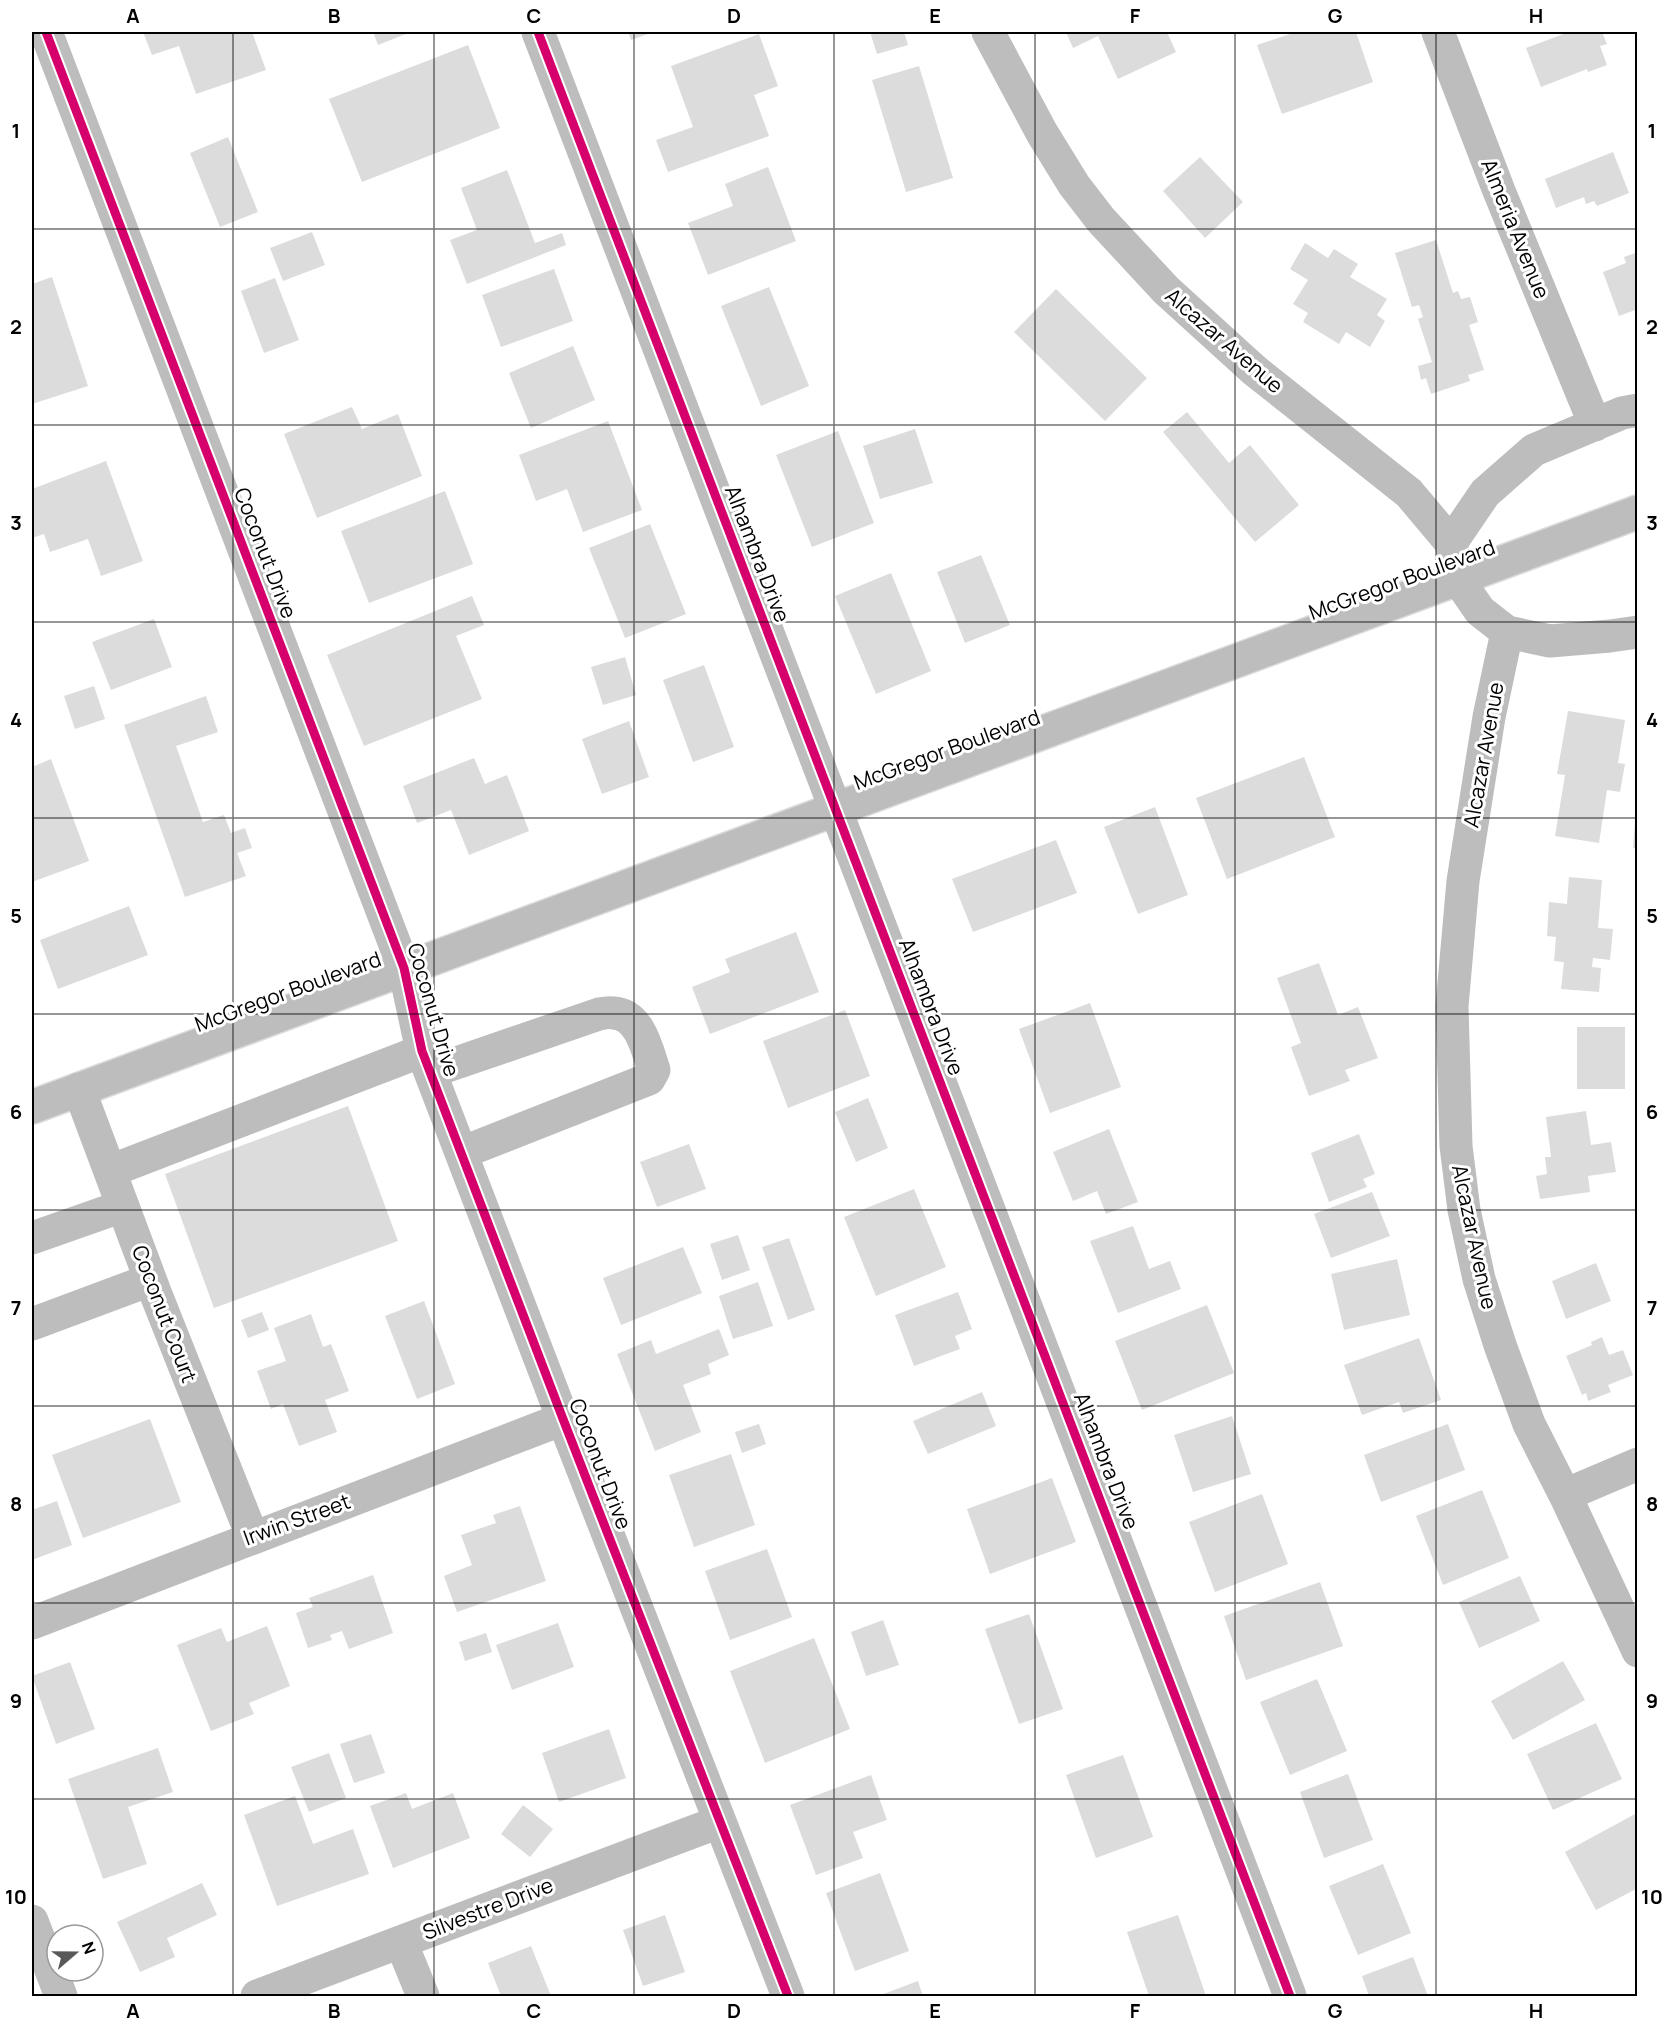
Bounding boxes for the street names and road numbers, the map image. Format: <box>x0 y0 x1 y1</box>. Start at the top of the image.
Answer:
street label: Almeria Avenue <box>1475 155 1557 303</box>
street label: Alcazar Avenue <box>1160 281 1289 399</box>
street label: Alhambra Drive <box>719 481 797 626</box>
street label: Coconut Drive <box>228 483 304 622</box>
street label: McGregor Boulevard <box>1305 532 1499 626</box>
street label: Alcazar Avenue <box>1456 680 1510 830</box>
street label: McGregor Boulevard <box>850 702 1044 796</box>
street label: Alhambra Drive <box>893 934 971 1079</box>
street label: Coconut Drive <box>402 940 466 1080</box>
street label: McGregor Boulevard <box>191 944 385 1038</box>
street label: Alcazar Avenue <box>1446 1162 1504 1312</box>
street label: Coconut Court <box>126 1241 204 1386</box>
street label: Alhambra Drive <box>1068 1388 1146 1533</box>
street label: Coconut Drive <box>563 1394 639 1533</box>
street label: Irwin Street <box>239 1487 354 1551</box>
street label: Silvestre Drive <box>418 1870 557 1946</box>

